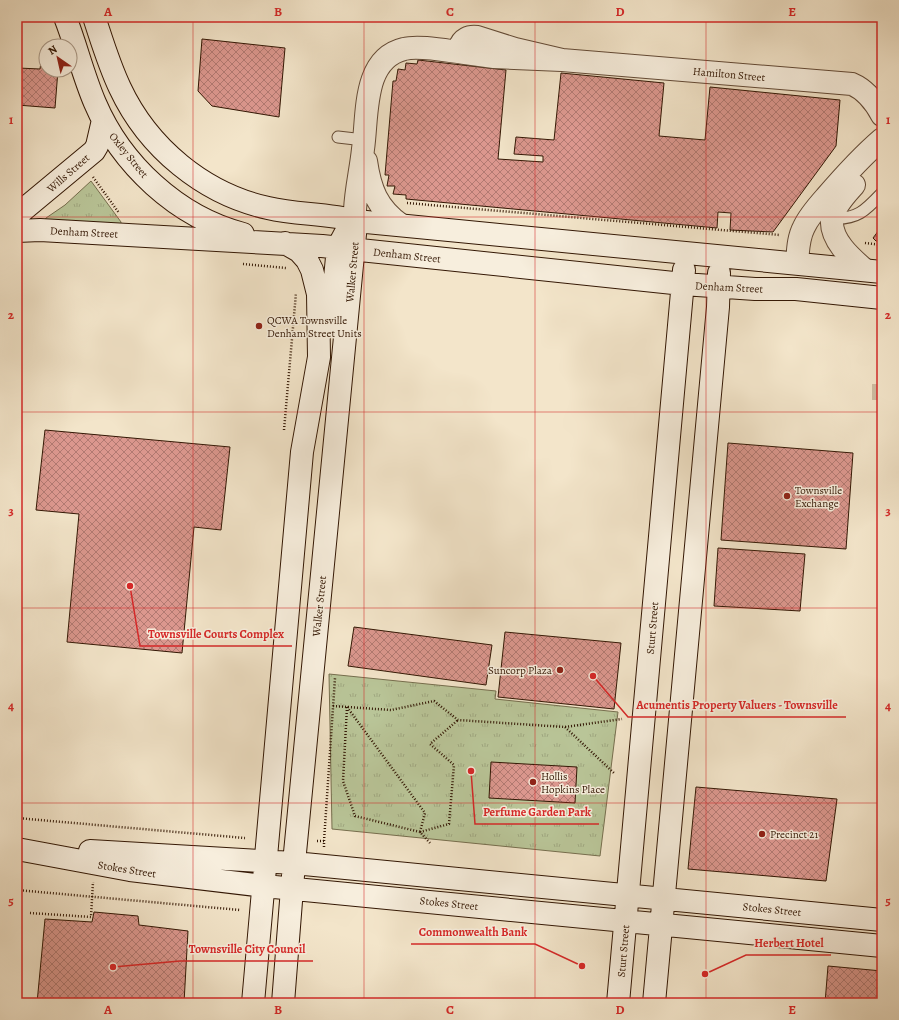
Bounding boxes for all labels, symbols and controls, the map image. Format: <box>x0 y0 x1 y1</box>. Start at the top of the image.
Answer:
text: A <box>103 3 113 20</box>
text: B <box>274 3 282 20</box>
text: C <box>446 3 454 20</box>
text: D <box>615 3 625 20</box>
text: E <box>788 3 796 20</box>
north arrow <box>38 38 78 78</box>
text: N <box>45 42 60 59</box>
street label: Hamilton Street <box>692 64 766 85</box>
text: 1 <box>9 111 14 128</box>
text: 1 <box>886 111 891 128</box>
street label: Oxley Street <box>106 129 152 182</box>
street label: Wills Street <box>43 150 93 197</box>
street label: Denham Street <box>50 223 119 242</box>
street label: Walker Street <box>342 241 363 304</box>
street label: Denham Street <box>372 244 442 267</box>
street label: Denham Street <box>695 278 764 297</box>
text: 2 <box>8 306 15 323</box>
text: 2 <box>885 306 892 323</box>
place label: QCWA Townsville Denham Street Units <box>267 313 362 341</box>
marker: QCWA Townsville Denham Street Units <box>254 321 264 331</box>
place label: Townsville Exchange <box>795 483 842 511</box>
marker: Townsville Exchange <box>782 491 792 501</box>
text: 3 <box>8 502 14 519</box>
text: 3 <box>885 502 891 519</box>
street label: Walker Street <box>309 575 330 638</box>
street label: Sturt Street <box>643 601 662 655</box>
callout: Townsville Courts Complex <box>140 622 292 646</box>
text: Townsville Courts Complex <box>148 626 284 642</box>
place label: Suncorp Plaza <box>488 663 553 678</box>
marker: Suncorp Plaza <box>555 665 565 675</box>
callout: Acumentis Property Valuers - Townsville <box>628 693 846 717</box>
text: 4 <box>8 697 14 714</box>
text: Acumentis Property Valuers - Townsville <box>635 697 838 713</box>
text: 4 <box>885 697 891 714</box>
place label: Hollis Hopkins Place <box>541 769 605 797</box>
marker: Hollis Hopkins Place <box>528 777 538 787</box>
callout: Perfume Garden Park <box>475 800 599 824</box>
text: Perfume Garden Park <box>483 804 592 820</box>
place label: Precinct 21 <box>770 827 818 842</box>
marker: Precinct 21 <box>757 829 767 839</box>
street label: Stokes Street <box>97 857 157 882</box>
text: 5 <box>8 892 14 909</box>
text: 5 <box>885 892 891 909</box>
street label: Stokes Street <box>419 893 479 914</box>
street label: Stokes Street <box>742 899 802 920</box>
callout: Commonwealth Bank <box>411 920 535 944</box>
text: Commonwealth Bank <box>419 924 528 940</box>
street label: Sturt Street <box>614 924 633 978</box>
callout: Herbert Hotel <box>746 931 831 955</box>
text: Herbert Hotel <box>754 935 825 951</box>
callout: Townsville City Council <box>180 937 313 961</box>
text: Townsville City Council <box>189 941 306 957</box>
text: A <box>103 1001 113 1018</box>
text: B <box>274 1001 282 1018</box>
text: C <box>446 1001 454 1018</box>
text: D <box>615 1001 625 1018</box>
text: E <box>788 1001 796 1018</box>

